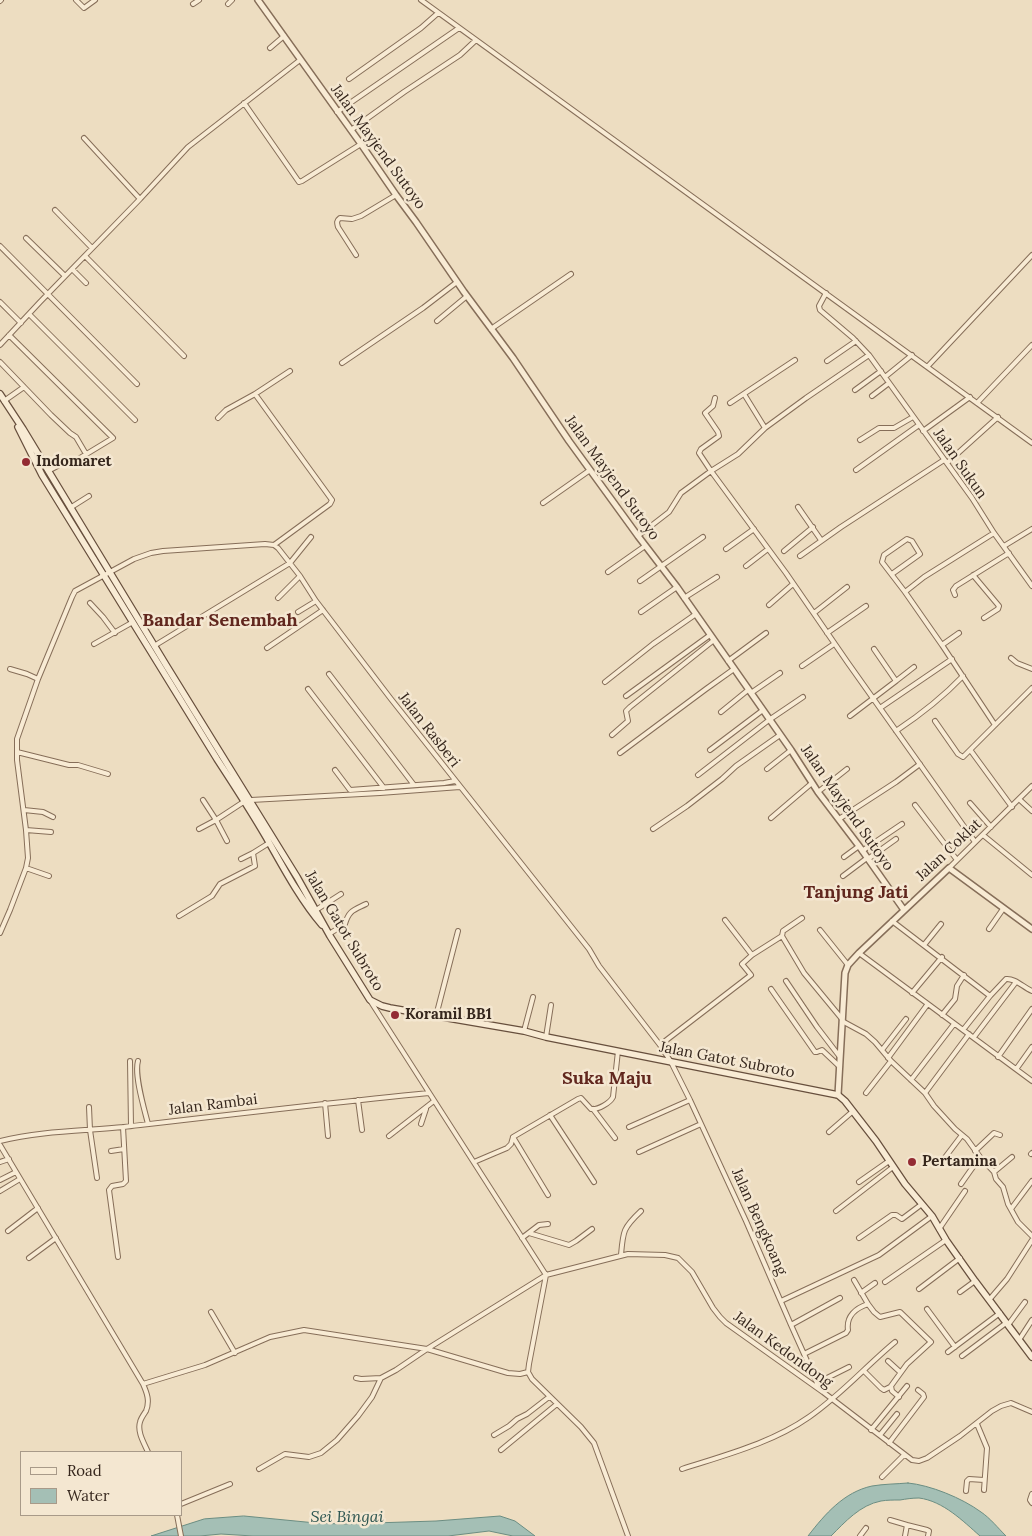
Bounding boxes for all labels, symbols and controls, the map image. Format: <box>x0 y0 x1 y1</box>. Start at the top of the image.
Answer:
street label: Jalan Mayjend Sutoyo <box>327 81 429 213</box>
street label: Jalan Mayjend Sutoyo <box>561 412 663 544</box>
street label: Jalan Sukun <box>929 425 991 503</box>
place label: Indomaret <box>36 453 112 471</box>
marker: Indomaret <box>20 456 32 468</box>
district label: Bandar Senembah <box>142 610 298 632</box>
street label: Jalan Rasberi <box>394 689 464 771</box>
street label: Jalan Mayjend Sutoyo <box>797 742 897 874</box>
street label: Jalan Coklat <box>913 815 985 885</box>
street label: Jalan Gatot Subroto <box>301 868 387 994</box>
district label: Tanjung Jati <box>803 882 909 904</box>
place label: Koramil BB1 <box>405 1006 492 1024</box>
marker: Koramil BB1 <box>389 1009 401 1021</box>
street label: Jalan Gatot Subroto <box>658 1038 796 1082</box>
district label: Suka Maju <box>562 1068 652 1090</box>
street label: Jalan Rambai <box>168 1091 258 1119</box>
place label: Pertamina <box>922 1153 997 1171</box>
marker: Pertamina <box>906 1156 918 1168</box>
street label: Jalan Bengkoang <box>727 1166 791 1278</box>
street label: Jalan Kedondong <box>730 1308 836 1392</box>
legend <box>20 1451 182 1516</box>
text: Road <box>67 1461 102 1480</box>
text: Water <box>67 1486 109 1505</box>
water label: Sei Bingai <box>310 1507 384 1527</box>

